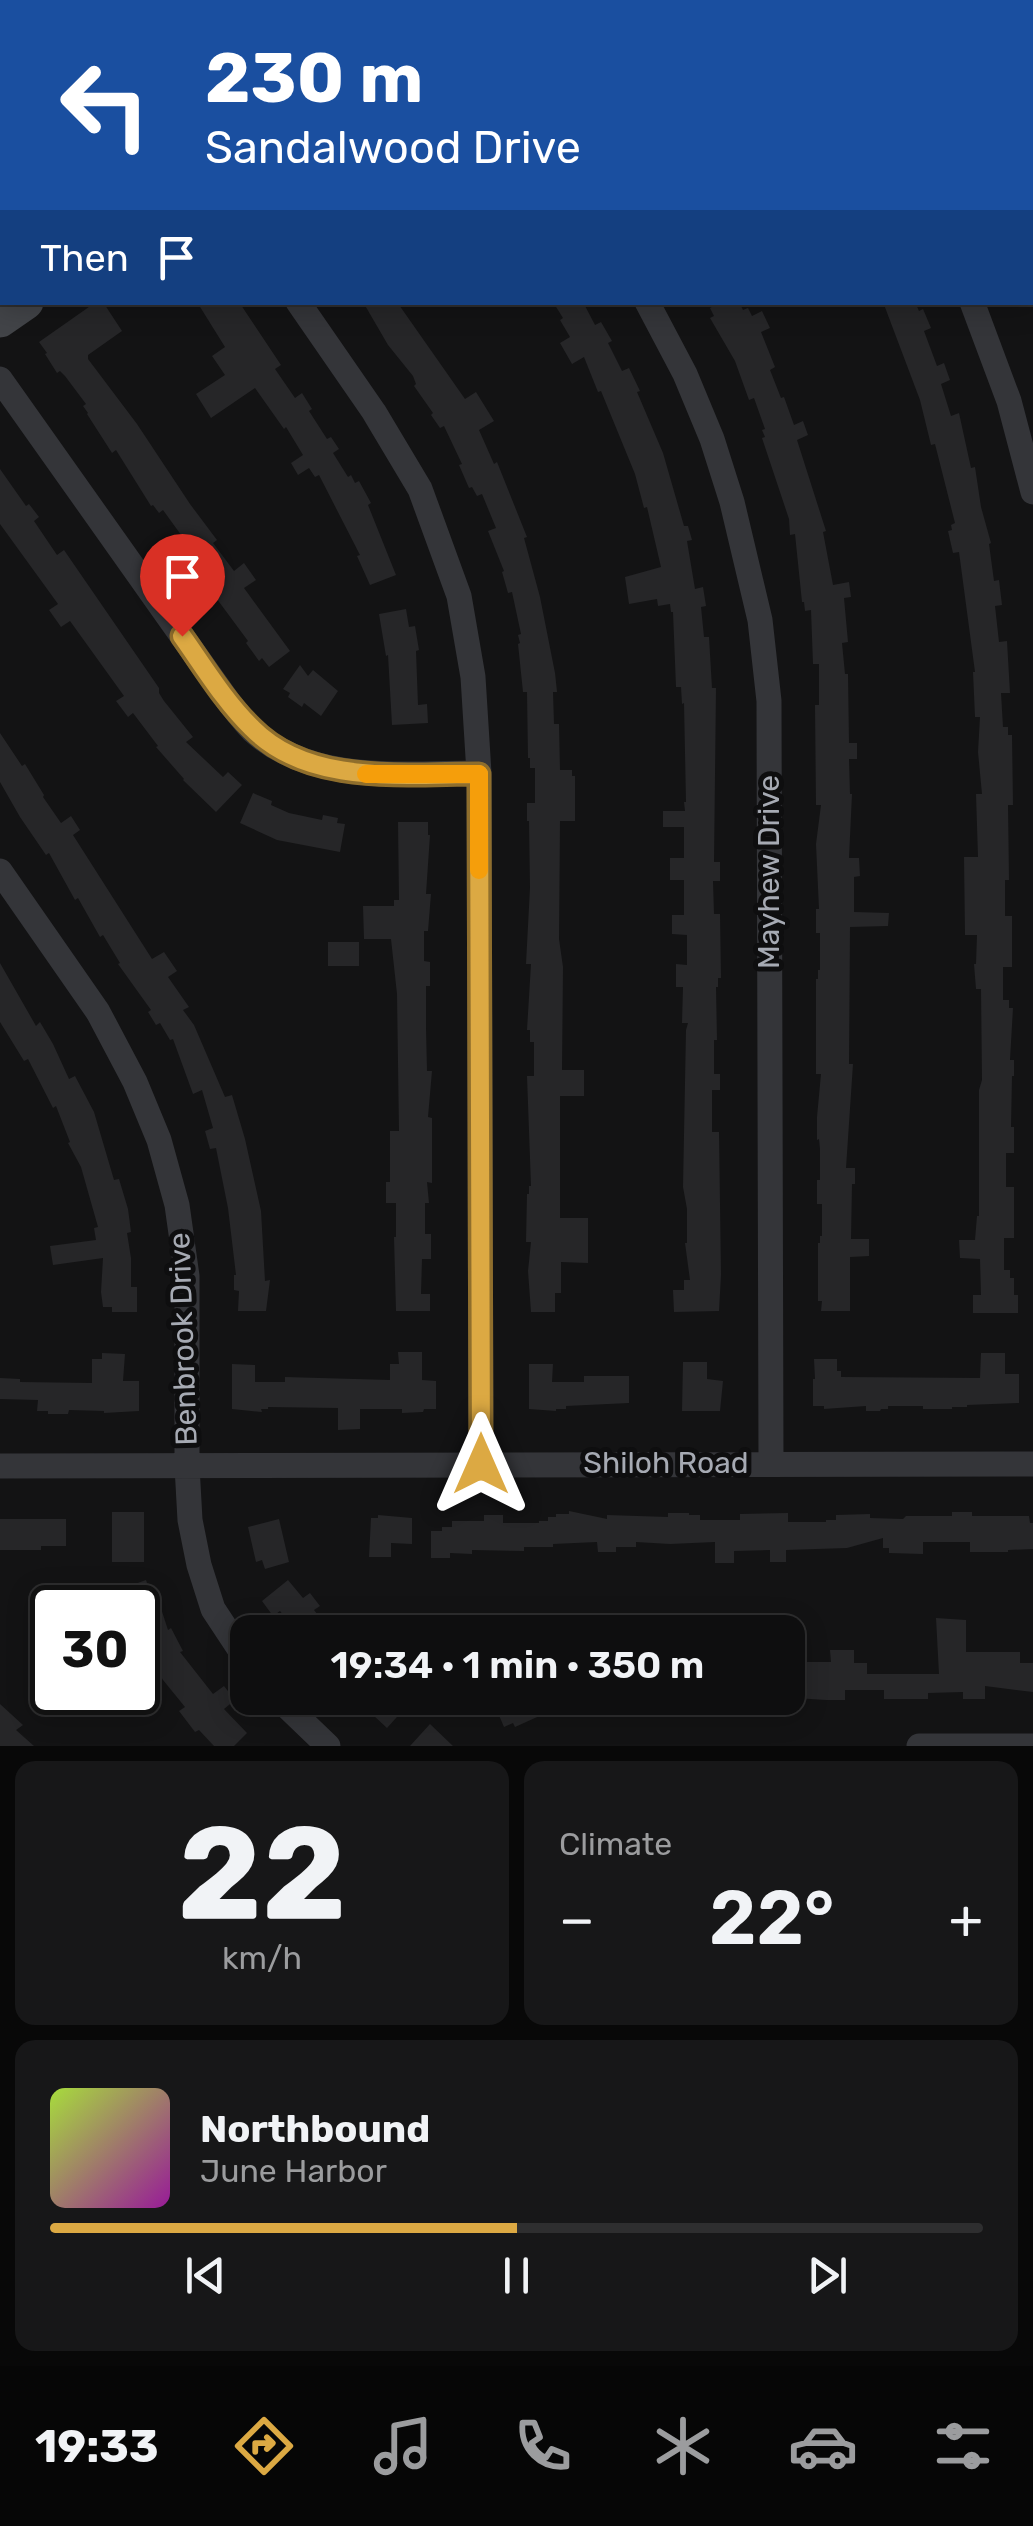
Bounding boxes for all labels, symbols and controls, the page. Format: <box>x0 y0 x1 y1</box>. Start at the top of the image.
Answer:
text: 230 m <box>205 37 423 120</box>
icon: left <box>40 40 170 170</box>
text: Sandalwood Drive <box>205 121 581 174</box>
icon: arrive <box>149 230 204 285</box>
text: Then <box>40 235 129 281</box>
pin <box>140 534 225 637</box>
icon: arrive <box>155 549 210 604</box>
street label: Mayhew Drive <box>751 775 787 969</box>
street label: Benbrook Drive <box>161 1232 205 1446</box>
position arrow <box>429 1412 533 1516</box>
street label: Shiloh Road <box>583 1445 749 1481</box>
speed limit sign: 30 <box>30 1585 160 1715</box>
text: 19:34 · 1 min · 350 m <box>331 1642 704 1688</box>
text: 22 <box>177 1796 347 1951</box>
text: Climate <box>559 1825 672 1863</box>
text: 22° <box>709 1874 834 1963</box>
text: − <box>559 1887 595 1952</box>
text: + <box>949 1887 983 1952</box>
text: km/h <box>222 1939 302 1977</box>
text: Northbound <box>200 2106 430 2152</box>
text: June Harbor <box>200 2152 387 2190</box>
icon: previous <box>178 2248 233 2303</box>
icon: pause <box>489 2248 544 2303</box>
icon: next <box>800 2248 855 2303</box>
icon: directions <box>229 2411 299 2481</box>
icon: music <box>368 2411 438 2481</box>
icon: phone <box>508 2411 578 2481</box>
icon: climate <box>648 2411 718 2481</box>
icon: car <box>788 2411 858 2481</box>
icon: filters <box>928 2411 998 2481</box>
text: 19:33 <box>35 2420 159 2473</box>

